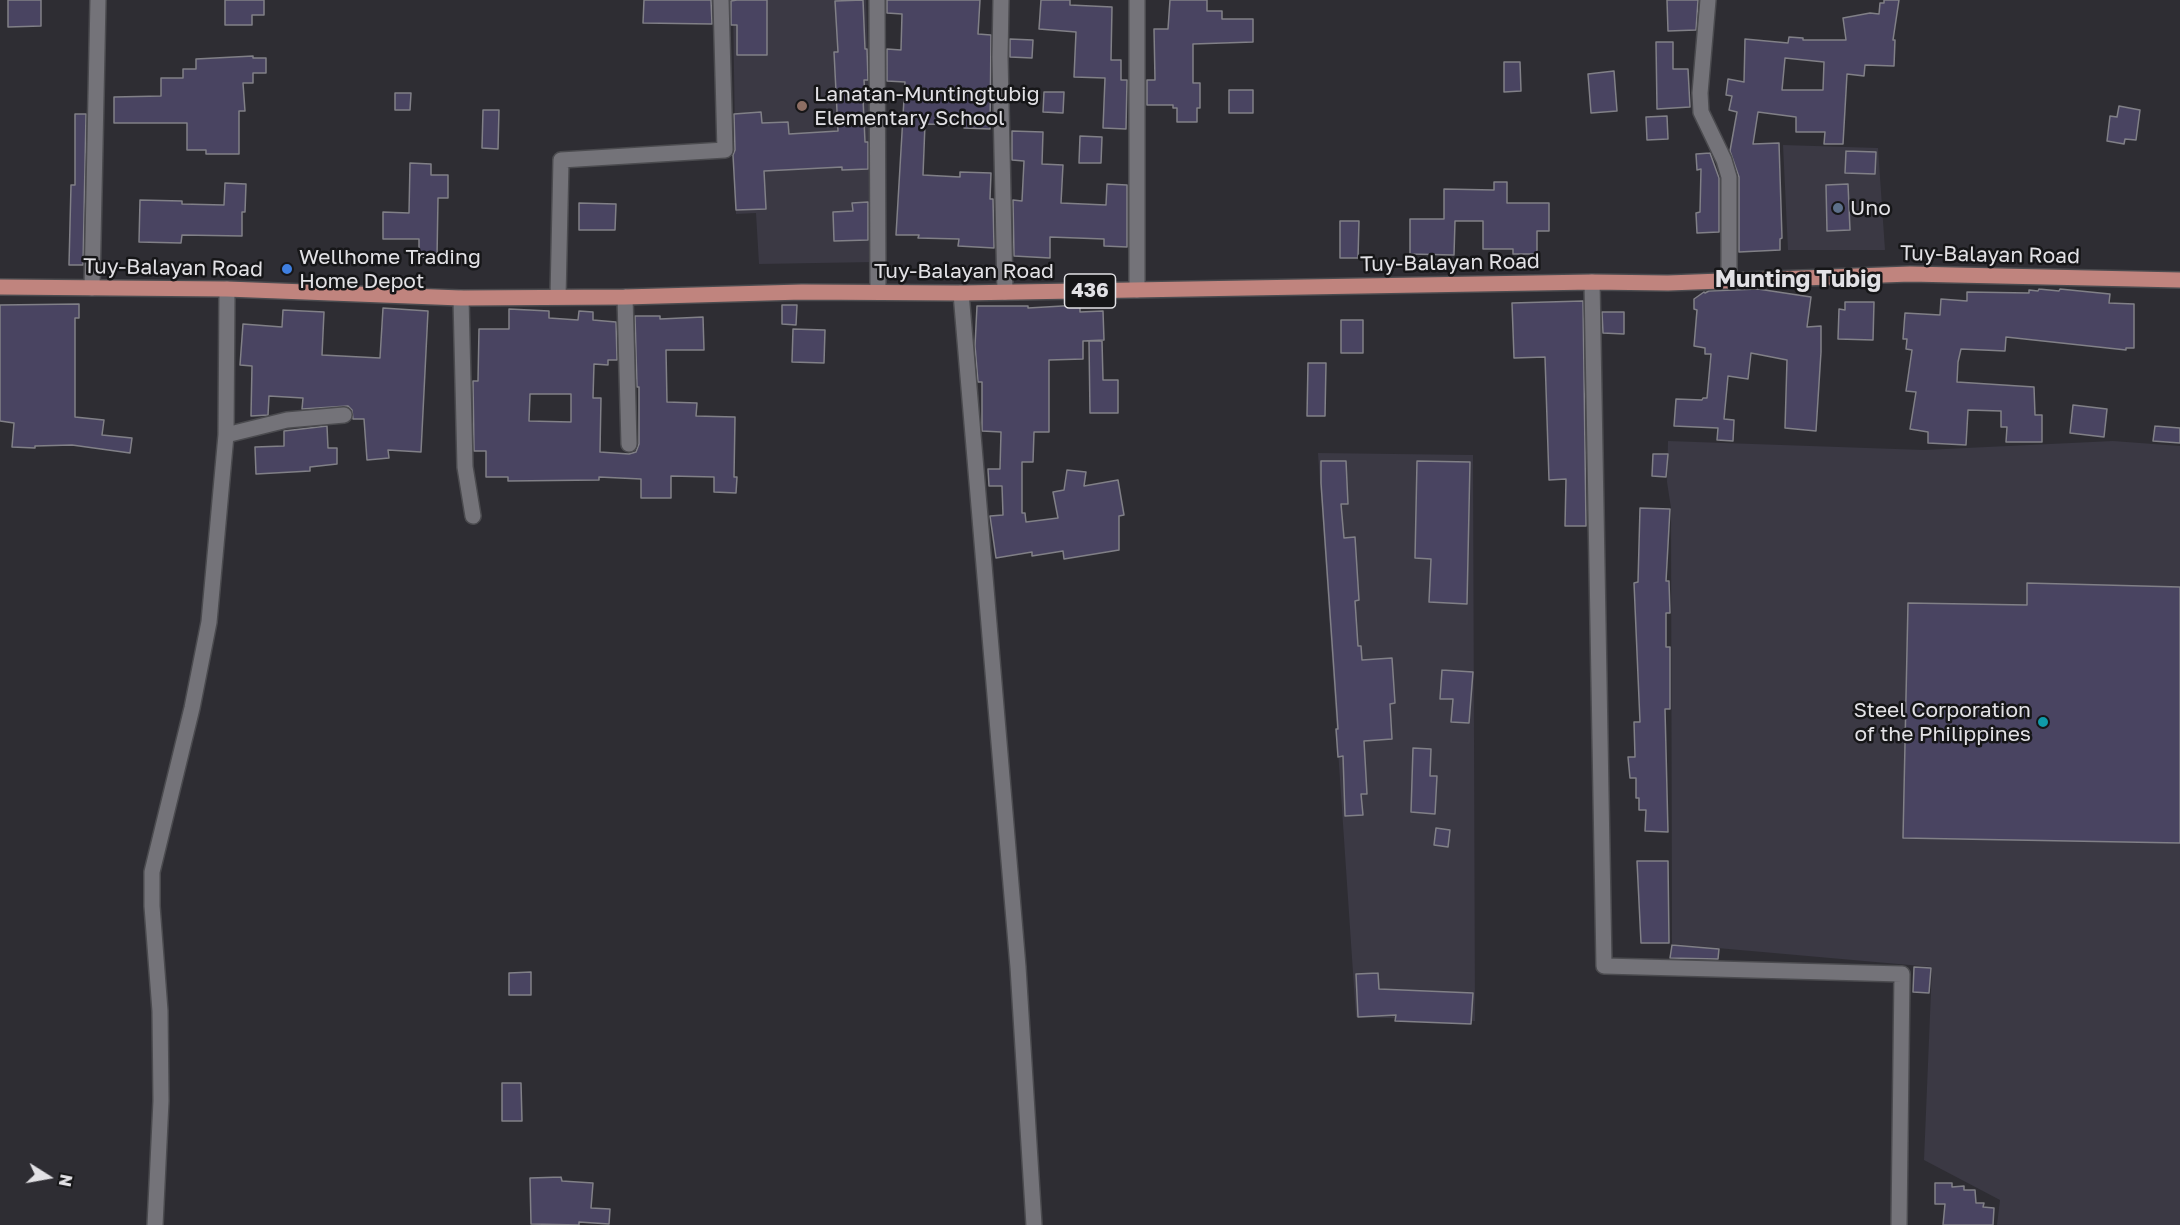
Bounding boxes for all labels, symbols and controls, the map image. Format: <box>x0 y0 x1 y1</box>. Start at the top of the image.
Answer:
place label: Lanatan-Muntingtubig Elementary School <box>814 81 1040 131</box>
marker: Lanatan-Muntingtubig Elementary School <box>795 99 809 113</box>
place label: Uno <box>1850 195 1891 221</box>
marker: Uno <box>1831 201 1845 215</box>
street label: Tuy-Balayan Road <box>1900 241 2080 269</box>
place label: Wellhome Trading Home Depot <box>299 244 481 294</box>
street label: Tuy-Balayan Road <box>1360 249 1540 277</box>
street label: Tuy-Balayan Road <box>83 254 263 282</box>
street label: Tuy-Balayan Road <box>874 258 1054 284</box>
marker: Wellhome Trading Home Depot <box>280 262 294 276</box>
district label: Munting Tubig <box>1715 265 1881 293</box>
road number: 436 <box>1064 274 1116 308</box>
place label: Steel Corporation of the Philippines <box>1853 697 2031 747</box>
marker: Steel Corporation of the Philippines <box>2036 715 2050 729</box>
north arrow <box>18 1147 78 1207</box>
text: N <box>55 1173 77 1188</box>

